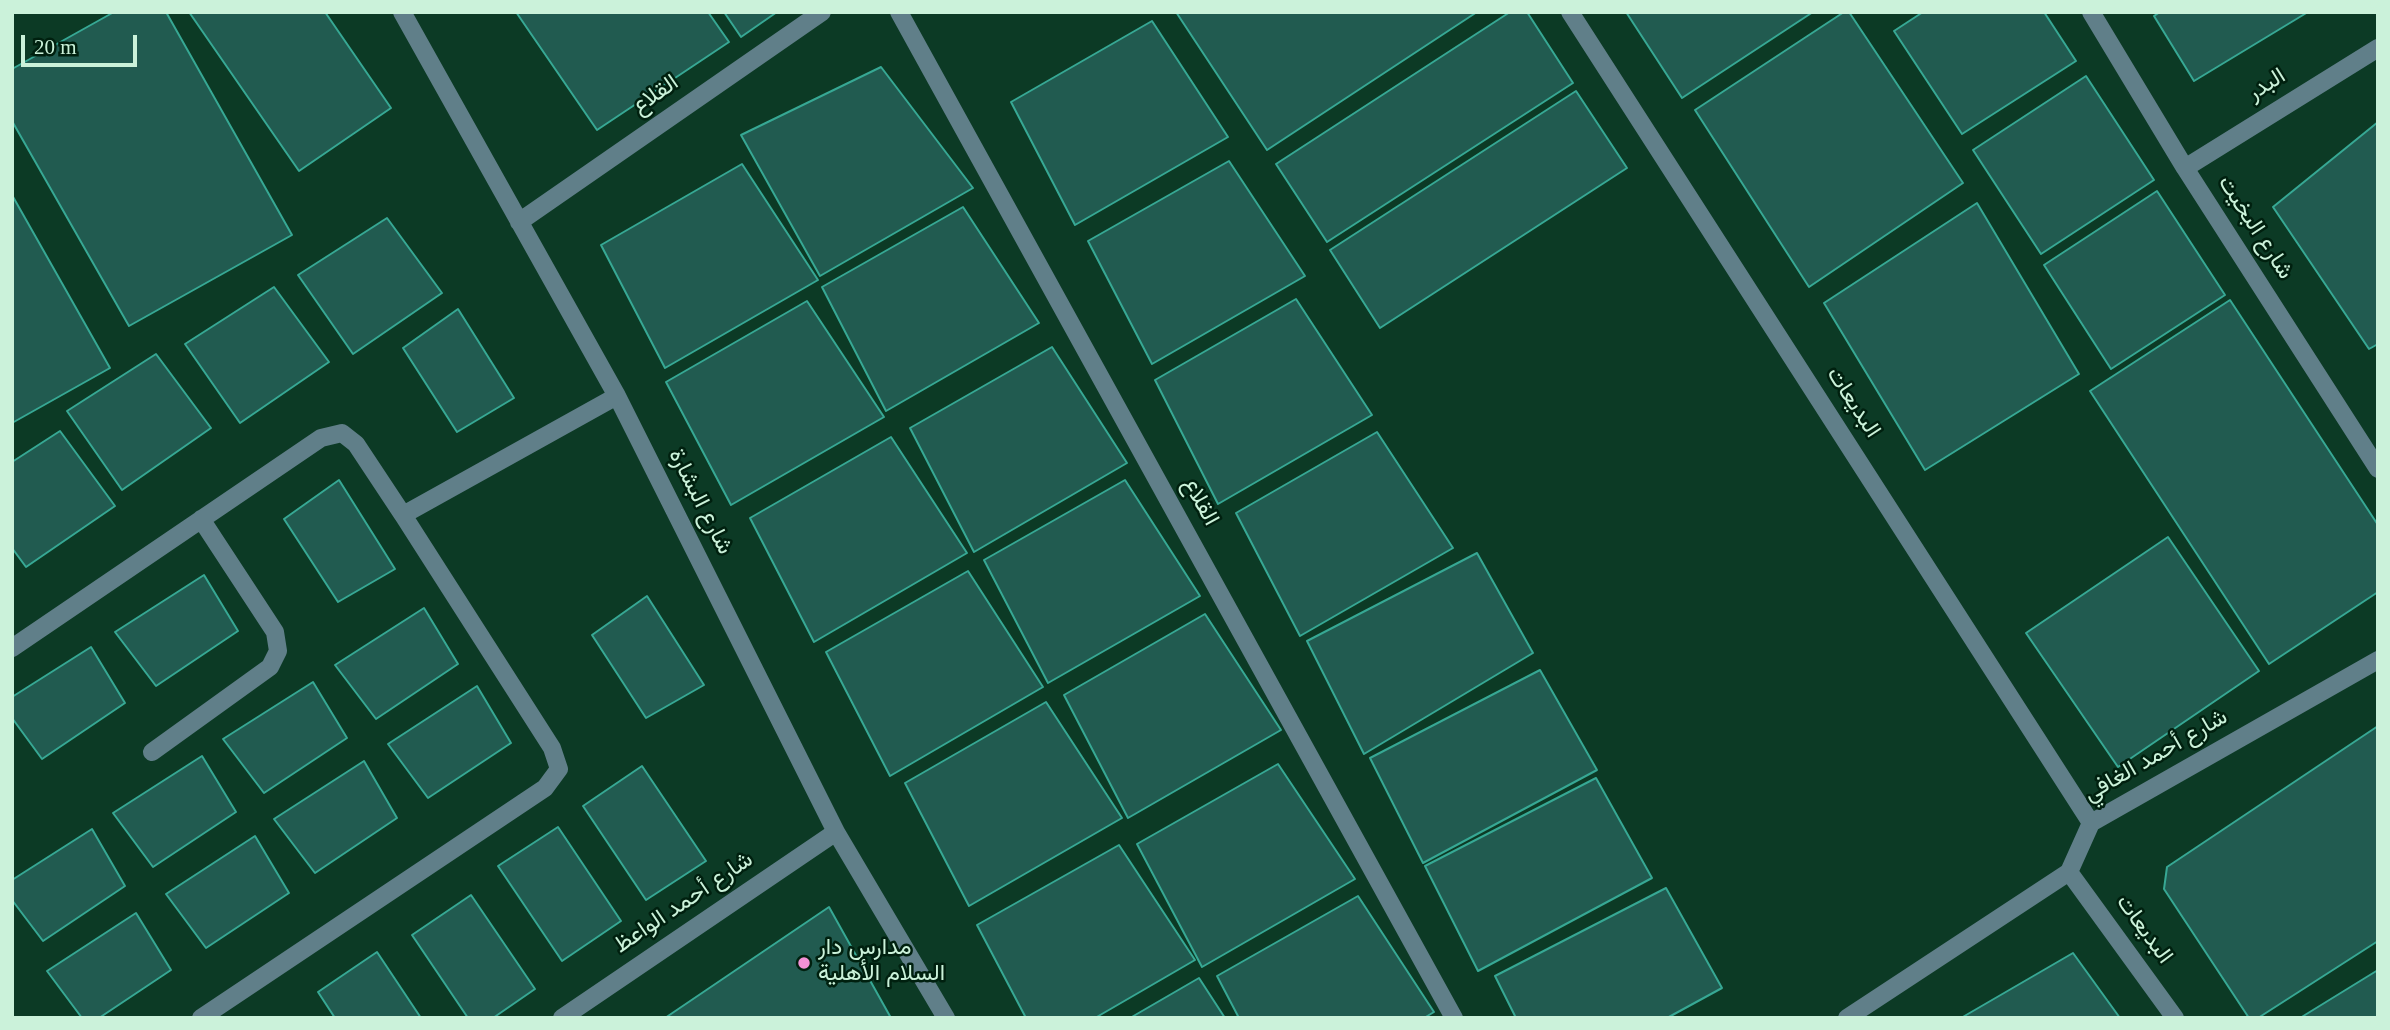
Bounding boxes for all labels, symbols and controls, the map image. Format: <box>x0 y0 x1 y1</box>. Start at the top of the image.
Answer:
scale bar <box>24 21 140 65</box>
text: 20 m <box>34 35 77 59</box>
street label: البدر <box>2244 65 2292 109</box>
street label: القلاع <box>628 71 686 123</box>
street label: شارع البخيت <box>2209 172 2297 286</box>
street label: البديعات <box>1818 364 1884 444</box>
street label: شارع البشارة <box>660 446 736 560</box>
street label: القلاع <box>1174 474 1222 532</box>
street label: شارع أحمد الغافي <box>2080 706 2234 810</box>
street label: شارع أحمد الواعظ <box>610 848 760 962</box>
street label: البديعات <box>2108 891 2176 971</box>
place label: مدارس دار السلام الأهلية <box>818 936 945 990</box>
marker: مدارس دار السلام الأهلية <box>796 955 812 971</box>

